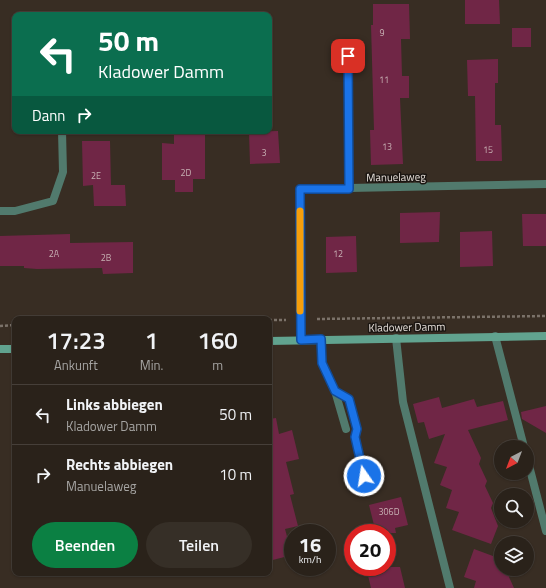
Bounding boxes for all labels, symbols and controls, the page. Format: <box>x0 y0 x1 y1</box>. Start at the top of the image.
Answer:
text: 50 m <box>98 19 159 62</box>
house number: 9 <box>379 26 385 39</box>
icon: left <box>32 28 84 80</box>
pin <box>331 39 365 73</box>
icon: arrive <box>337 45 359 67</box>
text: Kladower Damm <box>98 58 224 85</box>
house number: 11 <box>379 73 389 86</box>
text: Dann <box>32 104 65 127</box>
icon: right <box>73 104 95 126</box>
house number: 13 <box>382 140 392 153</box>
house number: 15 <box>483 143 493 156</box>
house number: 3 <box>261 146 267 159</box>
house number: 2D <box>181 166 192 179</box>
street label: Manuelaweg <box>366 168 426 186</box>
house number: 2E <box>91 169 101 182</box>
house number: 2A <box>49 247 60 260</box>
house number: 12 <box>333 247 343 260</box>
house number: 2B <box>101 251 112 264</box>
street label: Kladower Damm <box>368 318 446 336</box>
text: 17:23 <box>46 322 106 358</box>
text: 1 <box>145 322 158 358</box>
text: 160 <box>197 322 238 358</box>
text: Ankunft <box>54 355 98 375</box>
text: Min. <box>140 355 163 375</box>
text: m <box>212 355 223 375</box>
text: Links abbiegen <box>66 393 163 416</box>
text: 50 m <box>219 403 252 426</box>
icon: left <box>32 404 54 426</box>
text: Kladower Damm <box>66 416 157 436</box>
north arrow <box>494 440 534 480</box>
map controls <box>494 440 534 576</box>
text: Rechts abbiegen <box>66 453 173 476</box>
position arrow <box>343 455 385 497</box>
text: 10 m <box>219 463 252 486</box>
icon: right <box>32 464 54 486</box>
text: Manuelaweg <box>66 476 137 496</box>
button: search <box>494 488 534 528</box>
house number: 306D <box>379 505 400 518</box>
button: Beenden <box>32 522 138 568</box>
button: Teilen <box>146 522 252 568</box>
speed limit sign: 20 <box>344 524 396 576</box>
text: 16 <box>299 529 321 560</box>
button: layers <box>494 536 534 576</box>
text: km/h <box>299 552 321 567</box>

